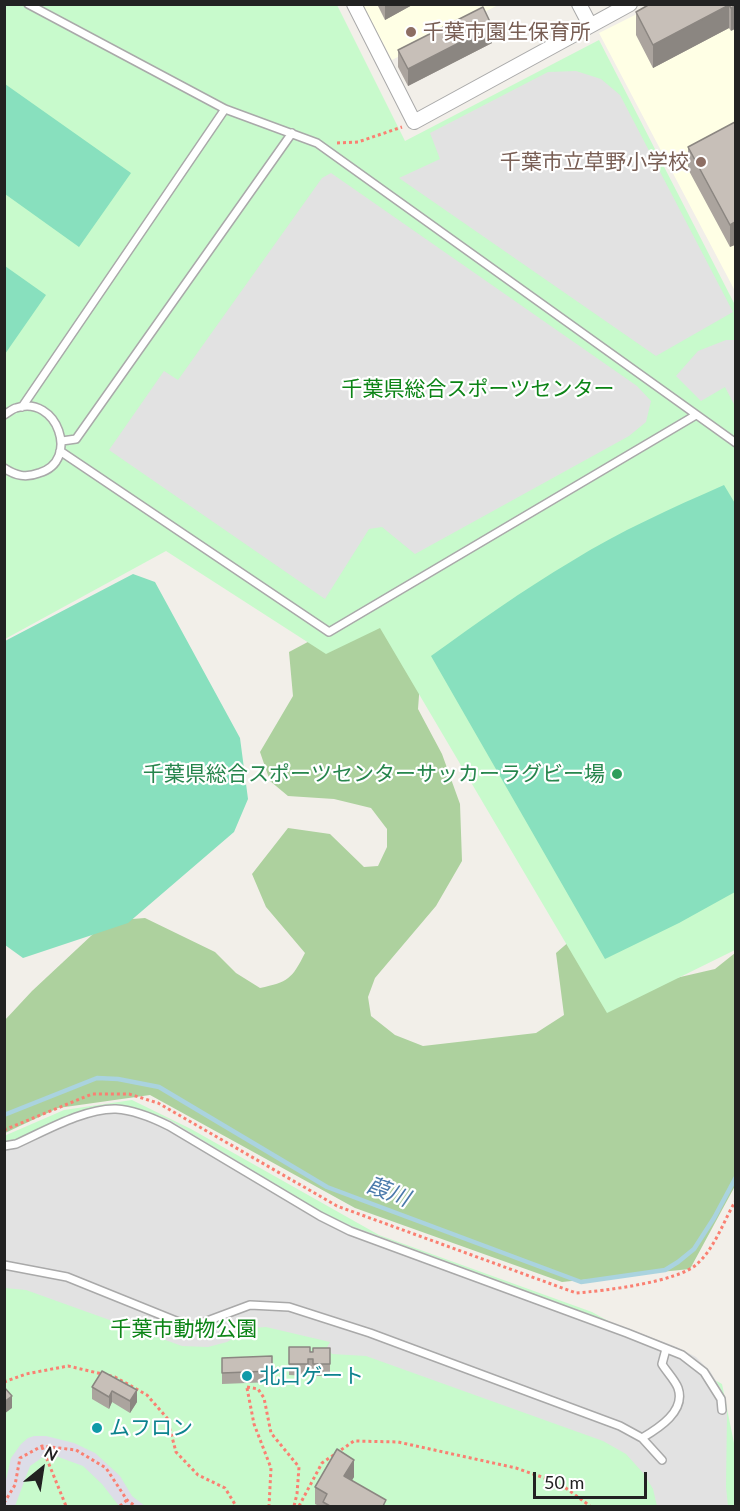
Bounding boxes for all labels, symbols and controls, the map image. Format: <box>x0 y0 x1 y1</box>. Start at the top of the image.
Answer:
place label: 千葉市園生保育所 <box>423 19 591 45</box>
marker: 千葉市園生保育所 <box>404 25 418 39</box>
place label: 千葉市立草野小学校 <box>500 149 689 175</box>
marker: 千葉市立草野小学校 <box>694 155 708 169</box>
park label: 千葉県総合スポーツセンター <box>342 376 614 402</box>
place label: 千葉県総合スポーツセンターサッカーラグビー場 <box>143 761 605 787</box>
marker: 千葉県総合スポーツセンターサッカーラグビー場 <box>610 767 624 781</box>
water label: 葭川 <box>363 1172 413 1212</box>
park label: 千葉市動物公園 <box>111 1316 257 1342</box>
place label: 北口ゲート <box>259 1363 364 1389</box>
marker: 北口ゲート <box>240 1369 254 1383</box>
place label: ムフロン <box>109 1415 193 1441</box>
marker: ムフロン <box>90 1421 104 1435</box>
north arrow <box>12 1439 72 1499</box>
text: N <box>41 1442 61 1464</box>
scale bar <box>536 1460 650 1498</box>
text: 50 m <box>544 1471 584 1493</box>

